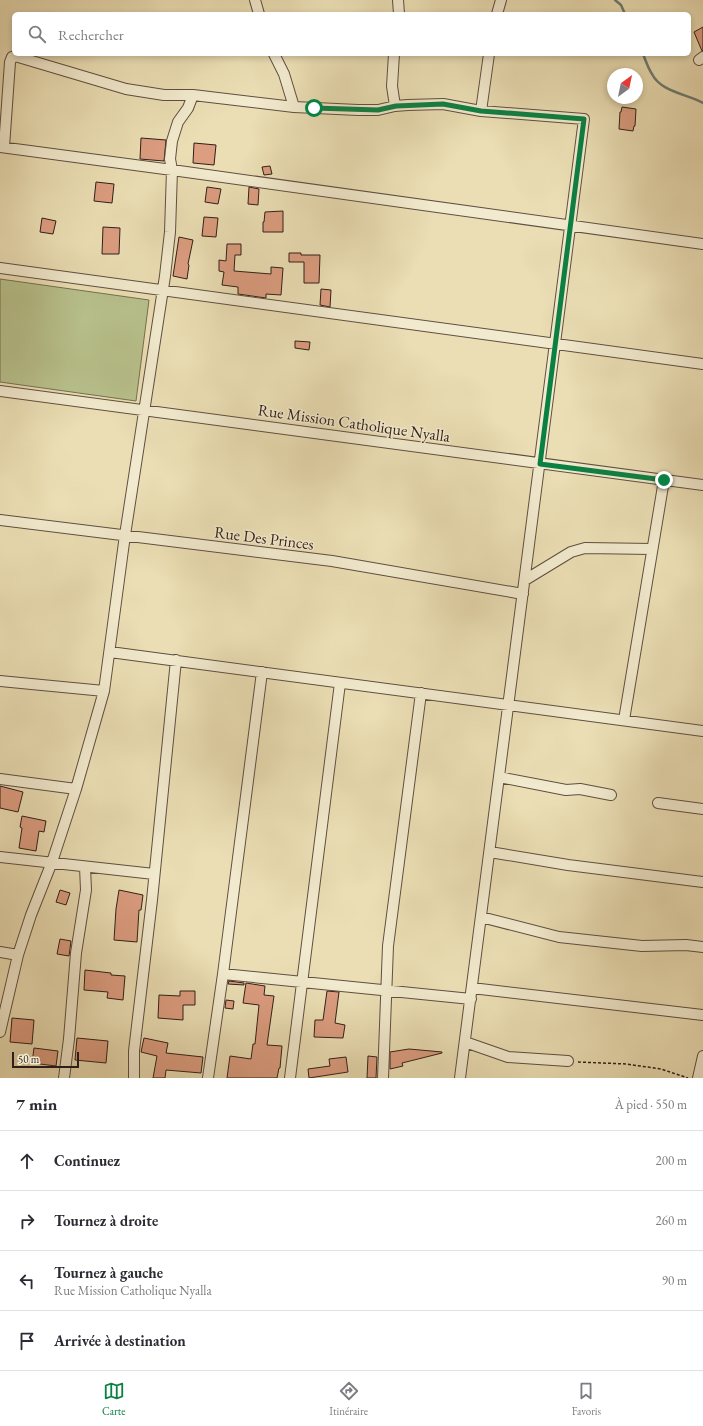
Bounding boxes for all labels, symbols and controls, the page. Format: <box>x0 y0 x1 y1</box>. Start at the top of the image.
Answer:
search box <box>12 12 691 56</box>
icon: search <box>26 23 48 45</box>
text: Rechercher <box>58 25 124 44</box>
north arrow <box>607 68 643 104</box>
route start <box>305 99 323 117</box>
street label: Rue Mission Catholique Nyalla <box>256 399 452 447</box>
route end <box>655 471 673 489</box>
street label: Rue Des Princes <box>213 521 315 555</box>
scale bar <box>12 1050 79 1069</box>
text: 50 m <box>18 1052 39 1066</box>
text: 7 min <box>16 1093 57 1115</box>
text: À pied · 550 m <box>615 1096 687 1113</box>
icon: ahead <box>16 1150 38 1172</box>
text: Continuez <box>54 1151 120 1170</box>
text: 200 m <box>656 1152 687 1169</box>
icon: right <box>16 1210 38 1232</box>
text: Tournez à droite <box>54 1211 158 1230</box>
text: 260 m <box>656 1212 687 1229</box>
text: Tournez à gauche <box>54 1263 163 1282</box>
icon: left <box>16 1270 38 1292</box>
text: 90 m <box>662 1272 687 1289</box>
text: Rue Mission Catholique Nyalla <box>54 1282 212 1299</box>
icon: arrive <box>16 1330 38 1352</box>
text: Arrivée à destination <box>54 1331 186 1350</box>
tab: Carte <box>102 1380 126 1418</box>
tab: Itinéraire <box>329 1380 368 1418</box>
tab: Favoris <box>572 1380 601 1418</box>

